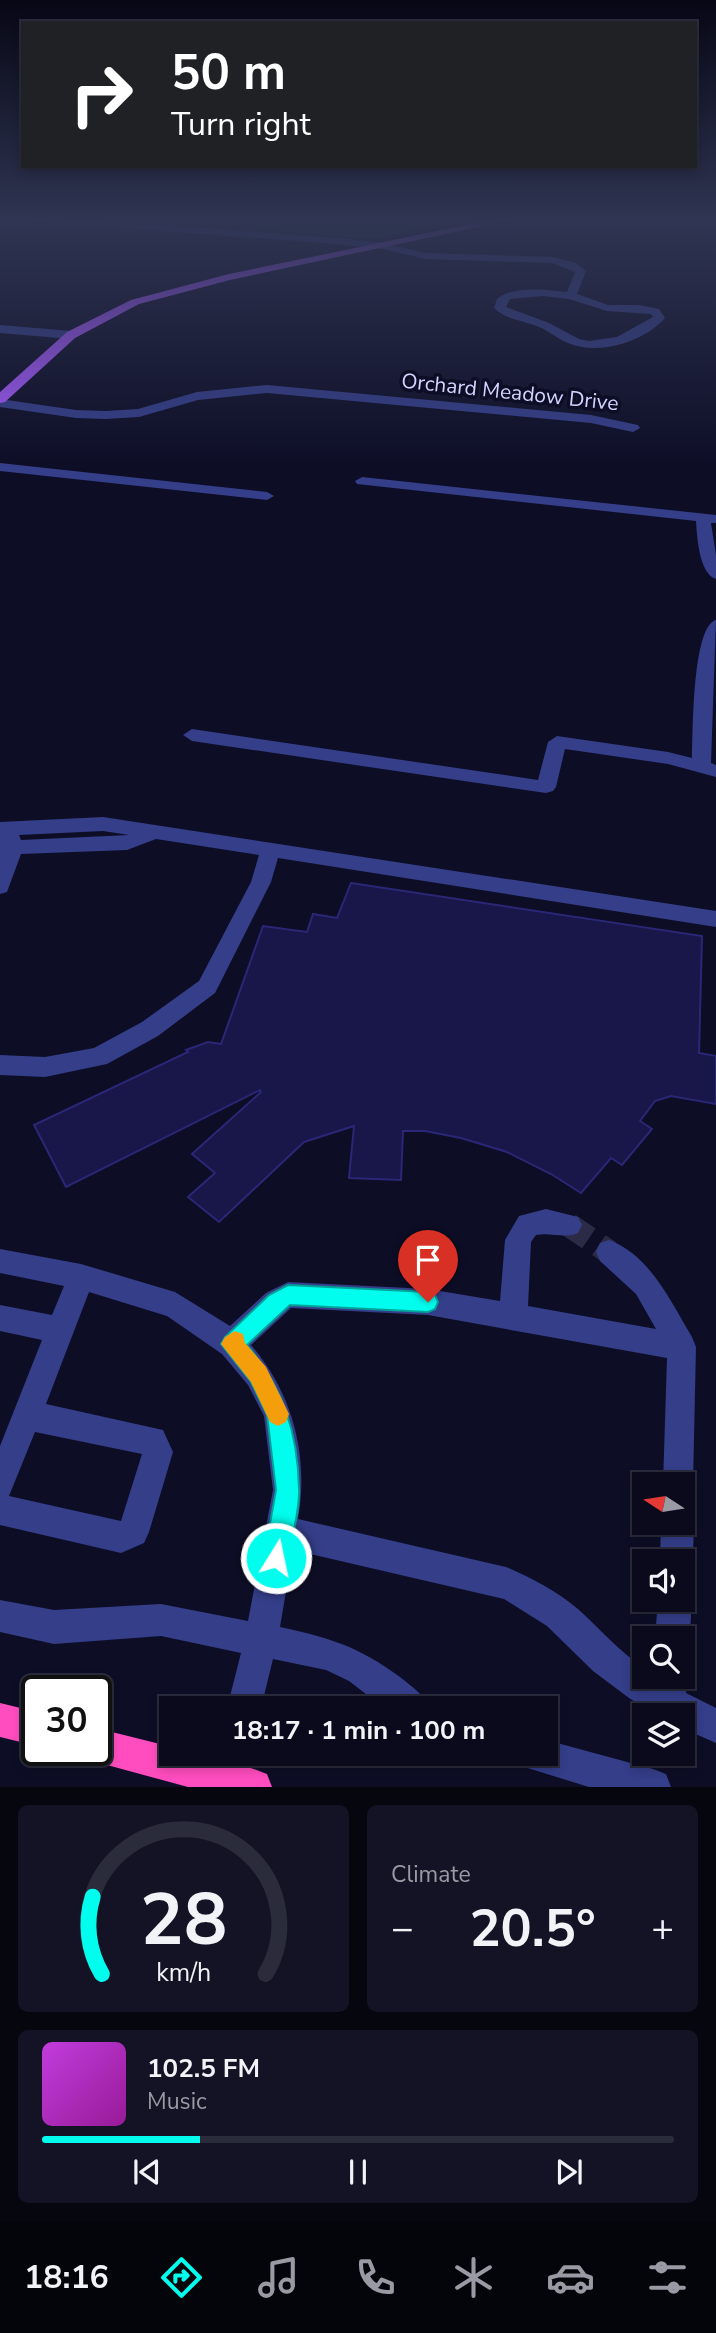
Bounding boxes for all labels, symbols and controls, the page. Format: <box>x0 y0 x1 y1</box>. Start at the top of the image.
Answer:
text: 50 m <box>171 39 286 106</box>
icon: right <box>56 49 147 140</box>
text: Turn right <box>171 103 311 146</box>
street label: Orchard Meadow Drive <box>400 367 620 417</box>
pin <box>398 1230 458 1302</box>
icon: arrive <box>409 1241 447 1279</box>
north arrow <box>632 1472 695 1535</box>
map controls <box>632 1472 695 1766</box>
position arrow <box>239 1521 313 1595</box>
button: sound <box>632 1549 695 1612</box>
button: search <box>632 1626 695 1689</box>
speed limit sign: 30 <box>21 1675 112 1766</box>
button: layers <box>632 1703 695 1766</box>
text: 18:17 · 1 min · 100 m <box>232 1713 485 1748</box>
text: Climate <box>391 1859 471 1890</box>
text: 28 <box>140 1871 227 1971</box>
text: 20.5° <box>469 1893 596 1964</box>
text: − <box>391 1903 414 1954</box>
text: + <box>651 1903 674 1954</box>
text: km/h <box>156 1956 211 1990</box>
text: 102.5 FM <box>147 2051 260 2086</box>
text: Music <box>147 2086 207 2117</box>
icon: previous <box>128 2153 166 2191</box>
icon: pause <box>339 2153 377 2191</box>
icon: next <box>550 2153 588 2191</box>
icon: directions <box>157 2253 206 2302</box>
icon: music <box>254 2253 303 2302</box>
icon: phone <box>351 2253 400 2302</box>
icon: climate <box>449 2253 498 2302</box>
icon: car <box>546 2253 595 2302</box>
icon: filters <box>643 2253 692 2302</box>
text: 18:16 <box>24 2256 109 2299</box>

